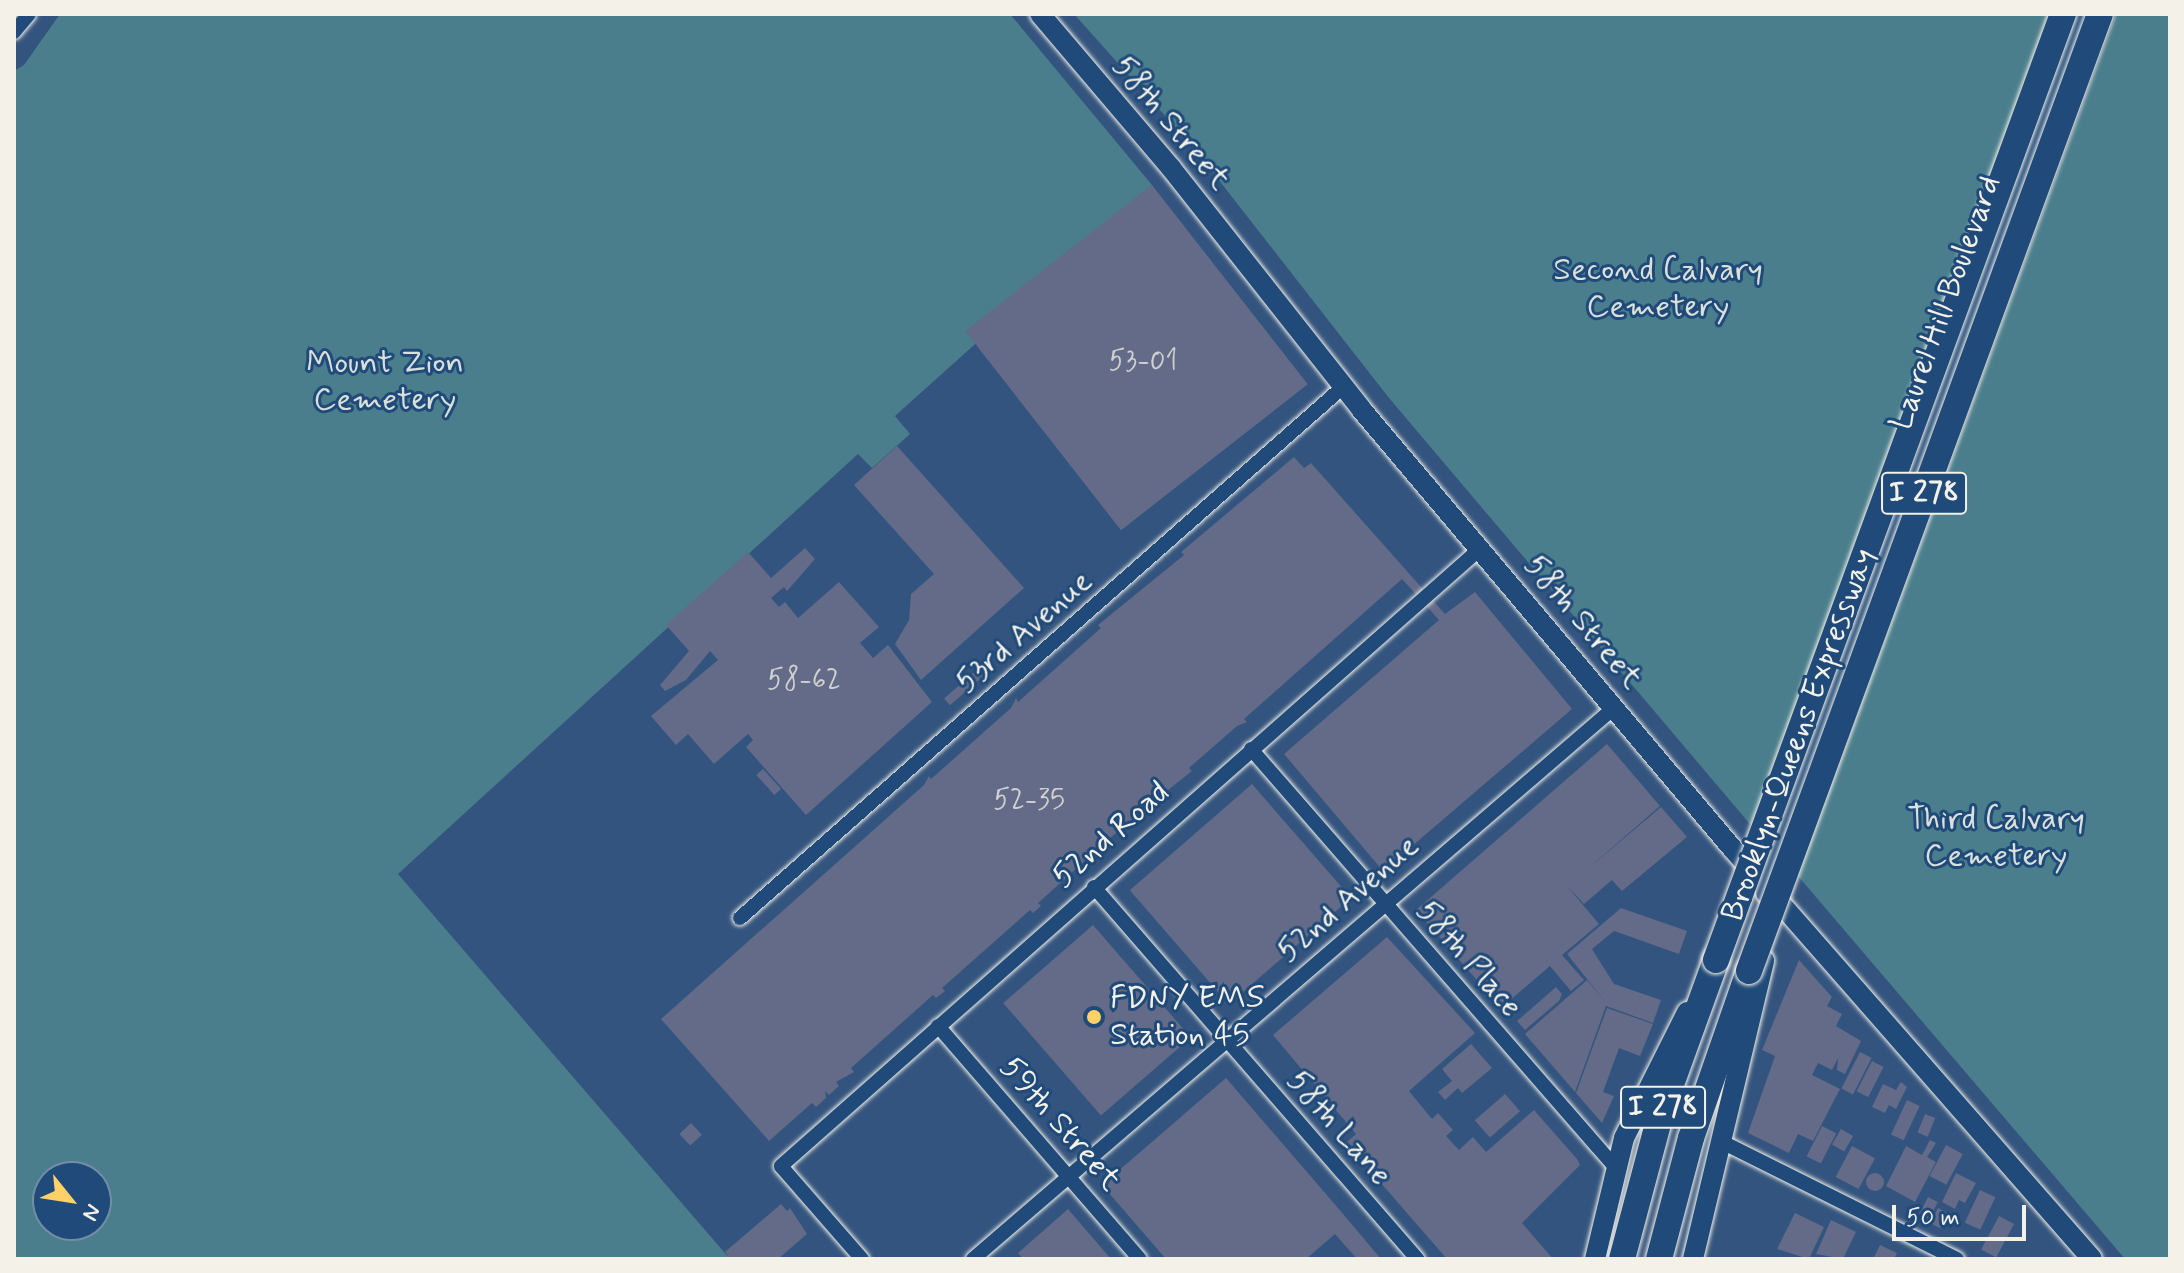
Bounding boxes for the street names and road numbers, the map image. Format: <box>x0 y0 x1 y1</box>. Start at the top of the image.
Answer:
street label: 58th Street <box>1104 48 1238 198</box>
street label: Laurel Hill Boulevard <box>1882 171 2010 435</box>
road number: I 278 <box>1880 467 1968 519</box>
street label: Brooklyn-Queens Expressway <box>1712 539 1886 931</box>
street label: 58th Street <box>1516 547 1650 697</box>
street label: 53rd Avenue <box>947 562 1101 702</box>
street label: 52nd Road <box>1045 774 1177 896</box>
street label: 52nd Avenue <box>1269 826 1427 972</box>
street label: 58th Place <box>1408 893 1530 1025</box>
street label: 59th Street <box>991 1049 1129 1199</box>
street label: 58th Lane <box>1278 1062 1400 1194</box>
road number: I 278 <box>1619 1081 1707 1133</box>

